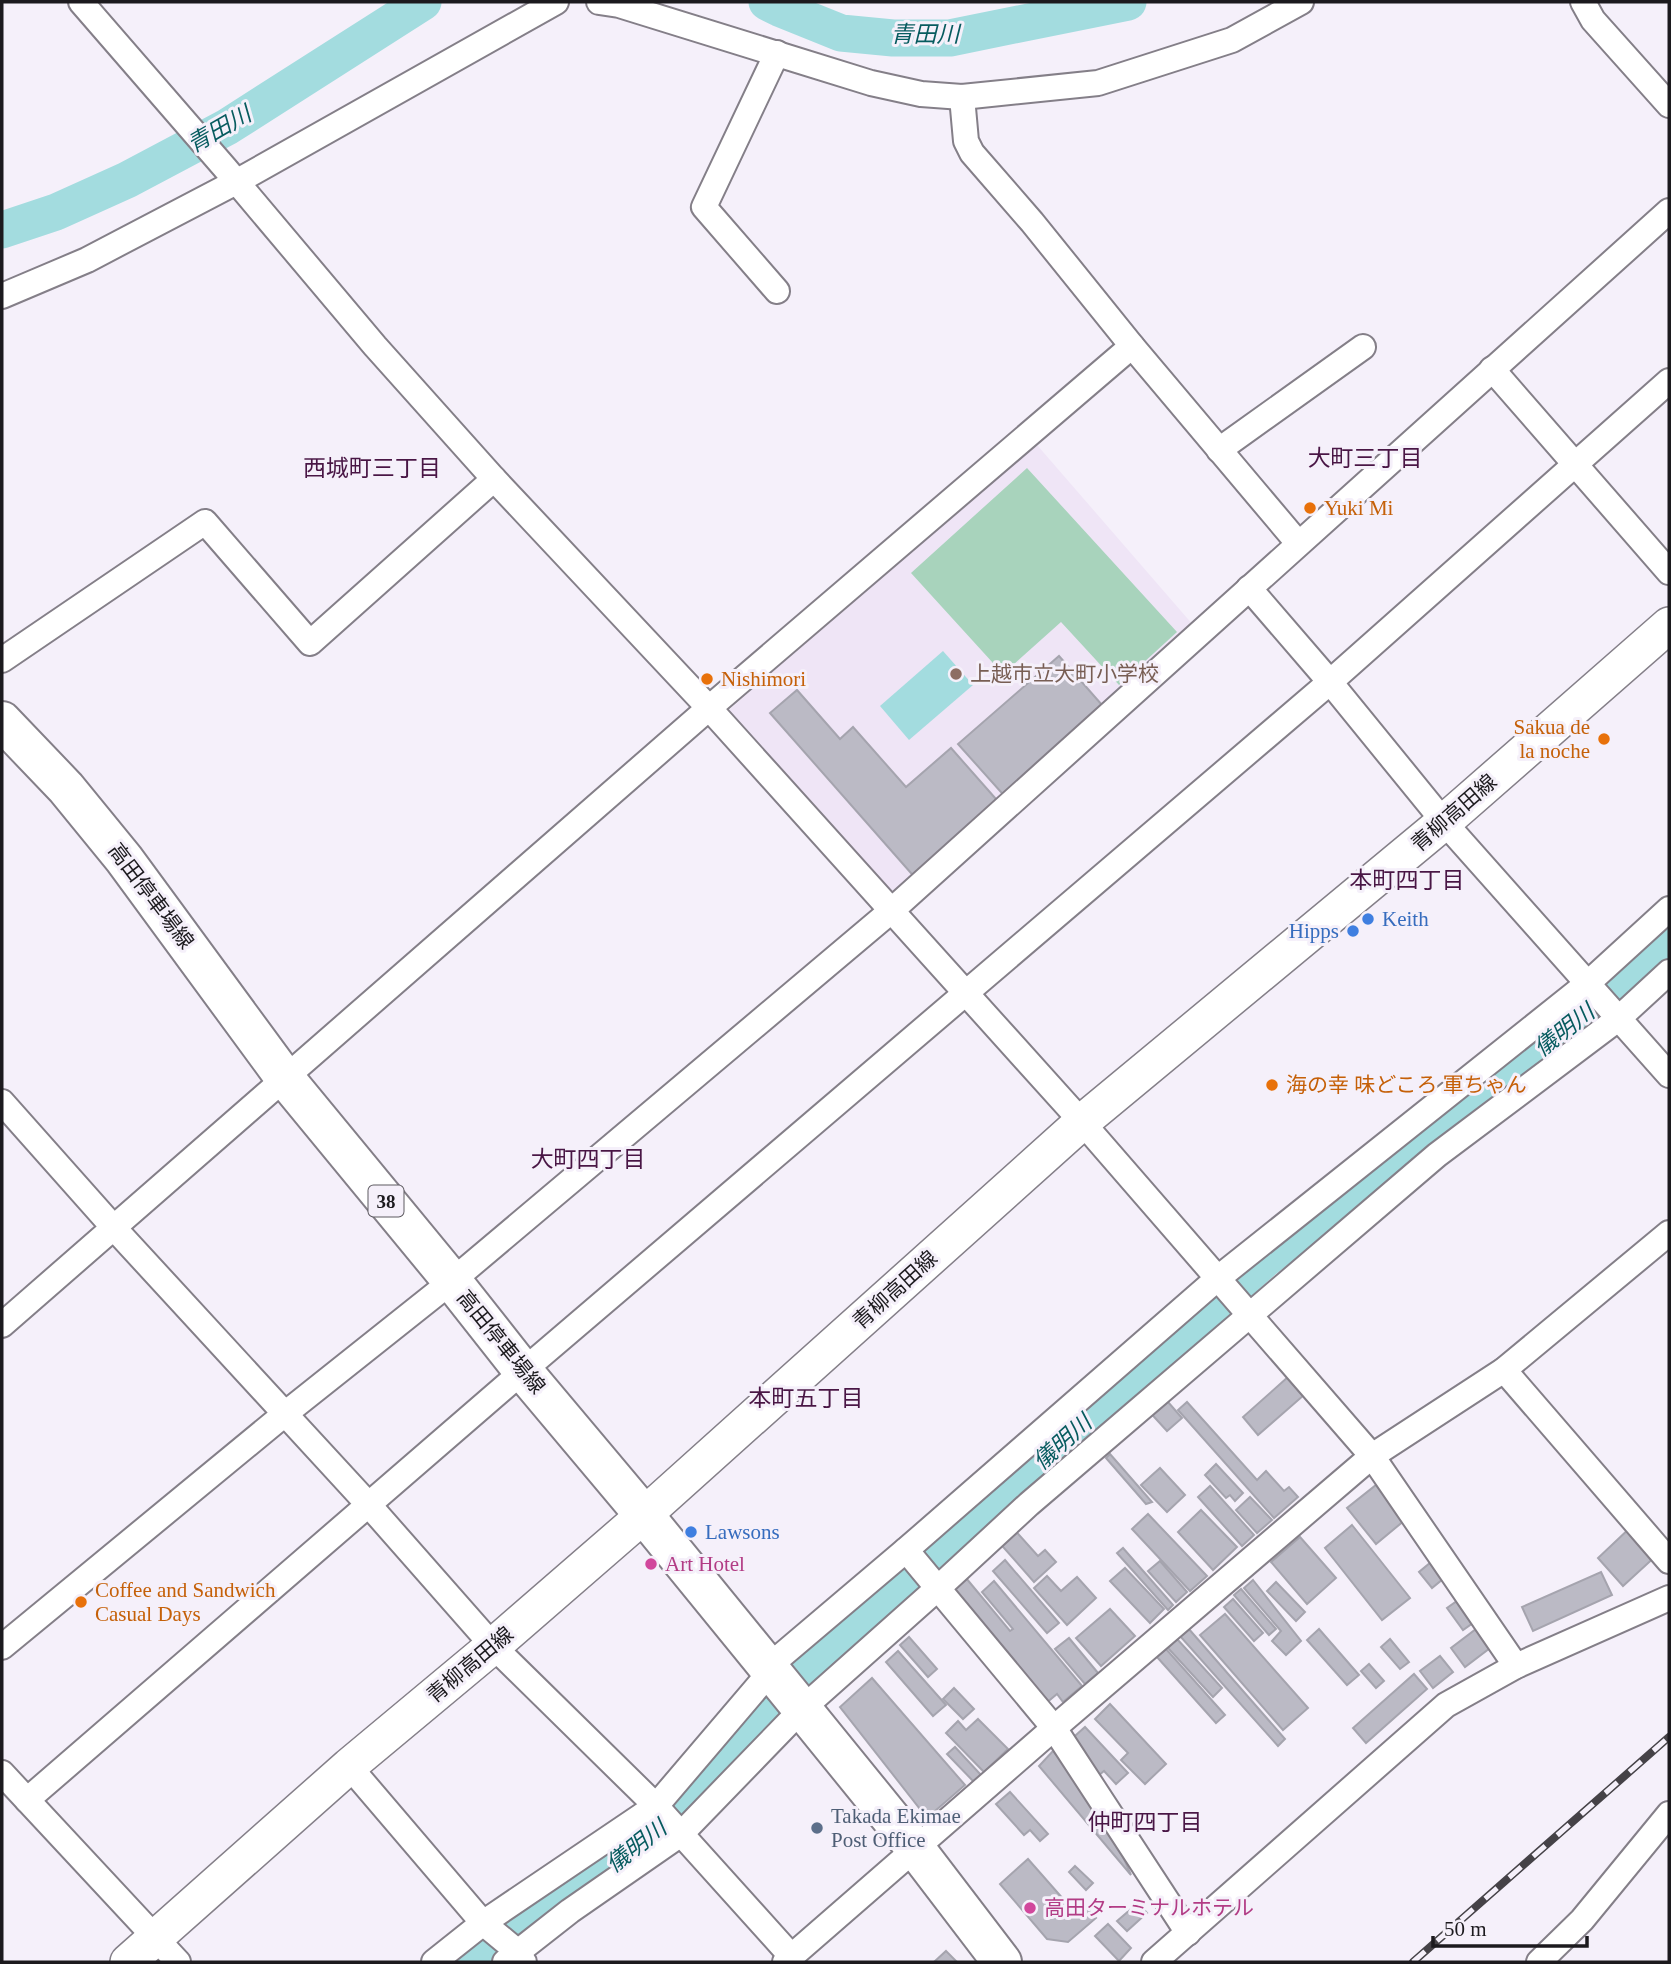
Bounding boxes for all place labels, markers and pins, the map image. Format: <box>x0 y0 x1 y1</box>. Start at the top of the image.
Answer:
place label: Yuki Mi <box>1324 496 1394 520</box>
marker: Yuki Mi <box>1302 500 1318 516</box>
place label: 上越市立大町小学校 <box>970 662 1159 686</box>
marker: 上越市立大町小学校 <box>948 666 964 682</box>
place label: Nishimori <box>721 667 806 691</box>
marker: Nishimori <box>699 671 715 687</box>
place label: Sakua de la noche <box>1514 715 1590 763</box>
marker: Sakua de la noche <box>1596 731 1612 747</box>
place label: Keith <box>1382 907 1429 931</box>
marker: Keith <box>1360 911 1376 927</box>
place label: Hipps <box>1289 919 1339 943</box>
marker: Hipps <box>1345 923 1361 939</box>
place label: 海の幸 味どころ 軍ちゃん <box>1286 1073 1527 1097</box>
marker: 海の幸 味どころ 軍ちゃん <box>1264 1077 1280 1093</box>
place label: Lawsons <box>705 1520 780 1544</box>
marker: Lawsons <box>683 1524 699 1540</box>
place label: Art Hotel <box>665 1552 745 1576</box>
marker: Art Hotel <box>643 1556 659 1572</box>
place label: Coffee and Sandwich Casual Days <box>95 1578 276 1626</box>
marker: Coffee and Sandwich Casual Days <box>73 1594 89 1610</box>
place label: Takada Ekimae Post Office <box>831 1804 961 1852</box>
marker: Takada Ekimae Post Office <box>809 1820 825 1836</box>
place label: 高田ターミナルホテル <box>1044 1896 1254 1920</box>
marker: 高田ターミナルホテル <box>1022 1900 1038 1916</box>

